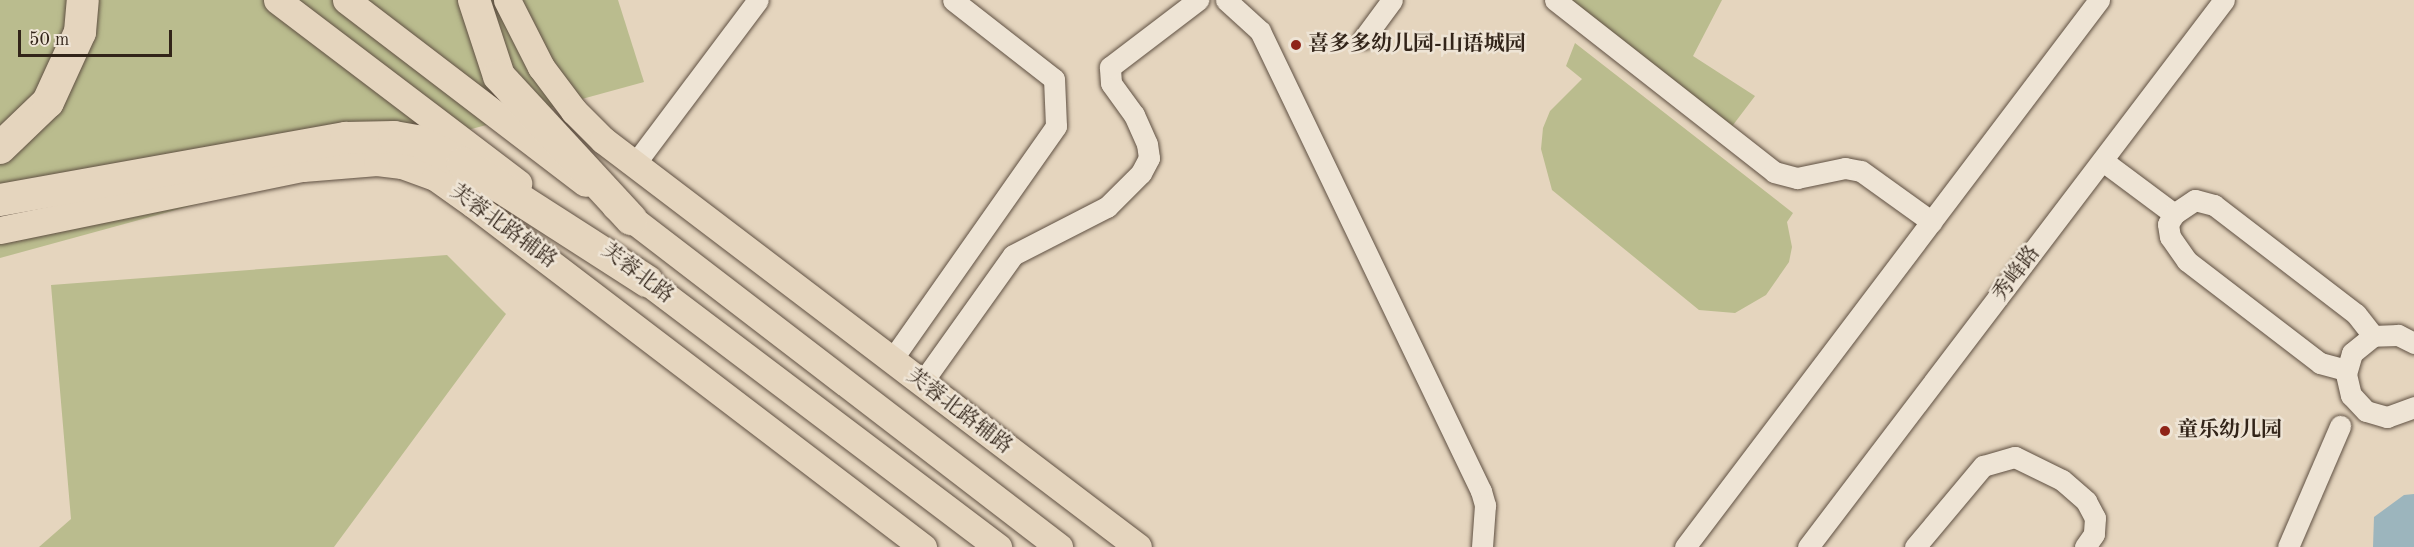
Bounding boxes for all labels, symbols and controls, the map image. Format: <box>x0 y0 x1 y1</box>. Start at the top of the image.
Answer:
scale bar <box>21 18 176 56</box>
text: 50 m <box>29 31 69 49</box>
place label: 喜多多幼儿园-山语城园 <box>1308 32 1526 58</box>
marker: 喜多多幼儿园-山语城园 <box>1289 38 1303 52</box>
street label: 芙蓉北路辅路 <box>445 180 561 274</box>
street label: 芙蓉北路 <box>596 239 678 309</box>
street label: 秀峰路 <box>1988 241 2046 307</box>
street label: 芙蓉北路辅路 <box>901 364 1017 460</box>
place label: 童乐幼儿园 <box>2177 418 2282 444</box>
marker: 童乐幼儿园 <box>2158 424 2172 438</box>

